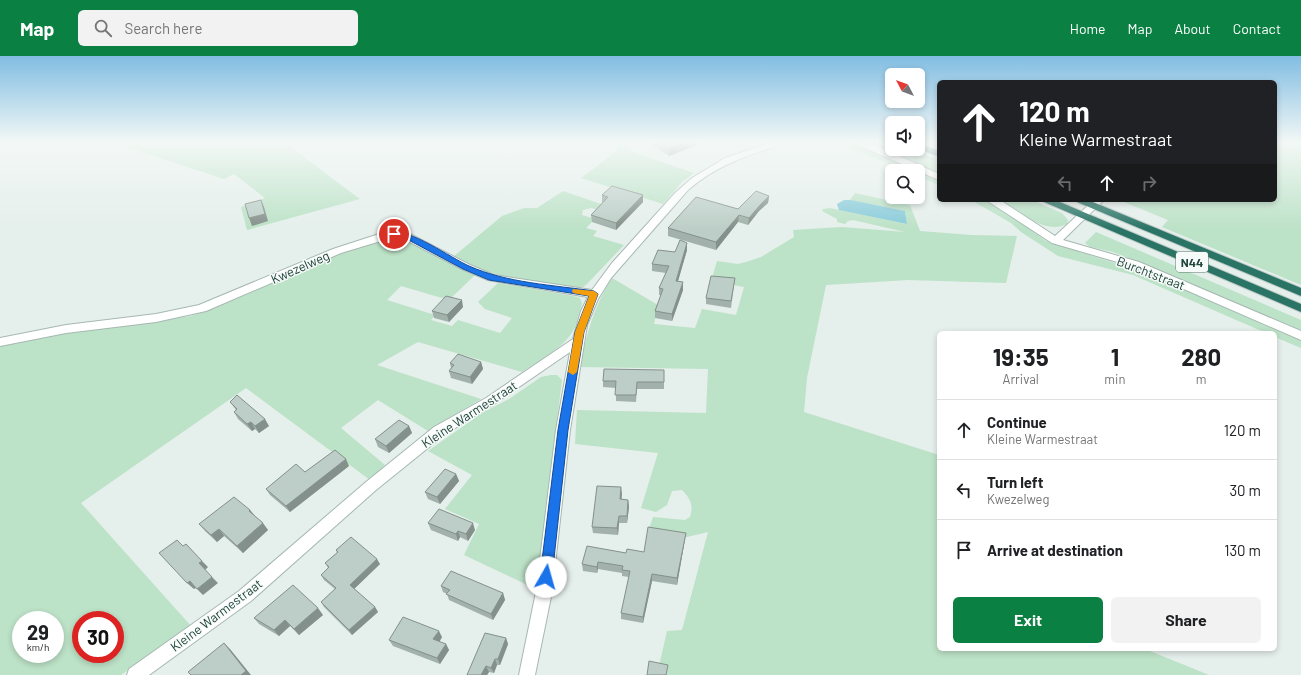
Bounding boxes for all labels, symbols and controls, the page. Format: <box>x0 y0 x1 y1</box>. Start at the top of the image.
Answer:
search box <box>78 10 358 46</box>
text: Map <box>20 17 54 40</box>
icon: search <box>92 17 114 39</box>
text: Search here <box>124 19 202 37</box>
text: Home <box>1070 20 1106 37</box>
text: Map <box>1128 20 1152 37</box>
text: About <box>1174 20 1211 37</box>
text: Contact <box>1233 20 1281 37</box>
north arrow <box>885 68 925 108</box>
map controls <box>885 68 925 204</box>
text: 120 m <box>1019 94 1090 128</box>
icon: ahead <box>953 96 1005 148</box>
button: sound <box>885 116 925 156</box>
text: Kleine Warmestraat <box>1019 128 1173 150</box>
button: search <box>885 164 925 204</box>
icon: left <box>1054 172 1076 194</box>
icon: ahead <box>1096 172 1118 194</box>
icon: right <box>1138 172 1160 194</box>
pin <box>377 217 411 251</box>
icon: arrive <box>383 223 405 245</box>
street label: Kwezelweg <box>268 247 332 287</box>
road number: N44 <box>1176 252 1208 272</box>
street label: Burchtstraat <box>1115 253 1187 293</box>
text: 19:35 <box>993 342 1049 371</box>
text: 1 <box>1111 342 1119 371</box>
text: 280 <box>1181 342 1221 371</box>
text: Arrival <box>1003 371 1039 387</box>
text: min <box>1104 371 1125 387</box>
text: m <box>1196 371 1207 387</box>
street label: Kleine Warmestraat <box>418 377 520 451</box>
text: Continue <box>987 413 1047 431</box>
icon: ahead <box>953 419 975 441</box>
text: 120 m <box>1224 421 1261 439</box>
text: Kleine Warmestraat <box>987 431 1098 447</box>
text: Turn left <box>987 473 1043 491</box>
icon: left <box>953 479 975 501</box>
text: 30 m <box>1229 481 1261 499</box>
text: Kwezelweg <box>987 491 1050 507</box>
icon: arrive <box>953 539 975 561</box>
text: Arrive at destination <box>987 541 1123 559</box>
text: 130 m <box>1224 541 1261 559</box>
position arrow <box>525 556 567 598</box>
street label: Kleine Warmestraat <box>167 575 265 655</box>
button: Exit <box>953 597 1103 643</box>
button: Share <box>1111 597 1261 643</box>
speed limit sign: 30 <box>72 611 124 663</box>
text: 29 <box>27 620 49 644</box>
text: km/h <box>27 641 49 653</box>

